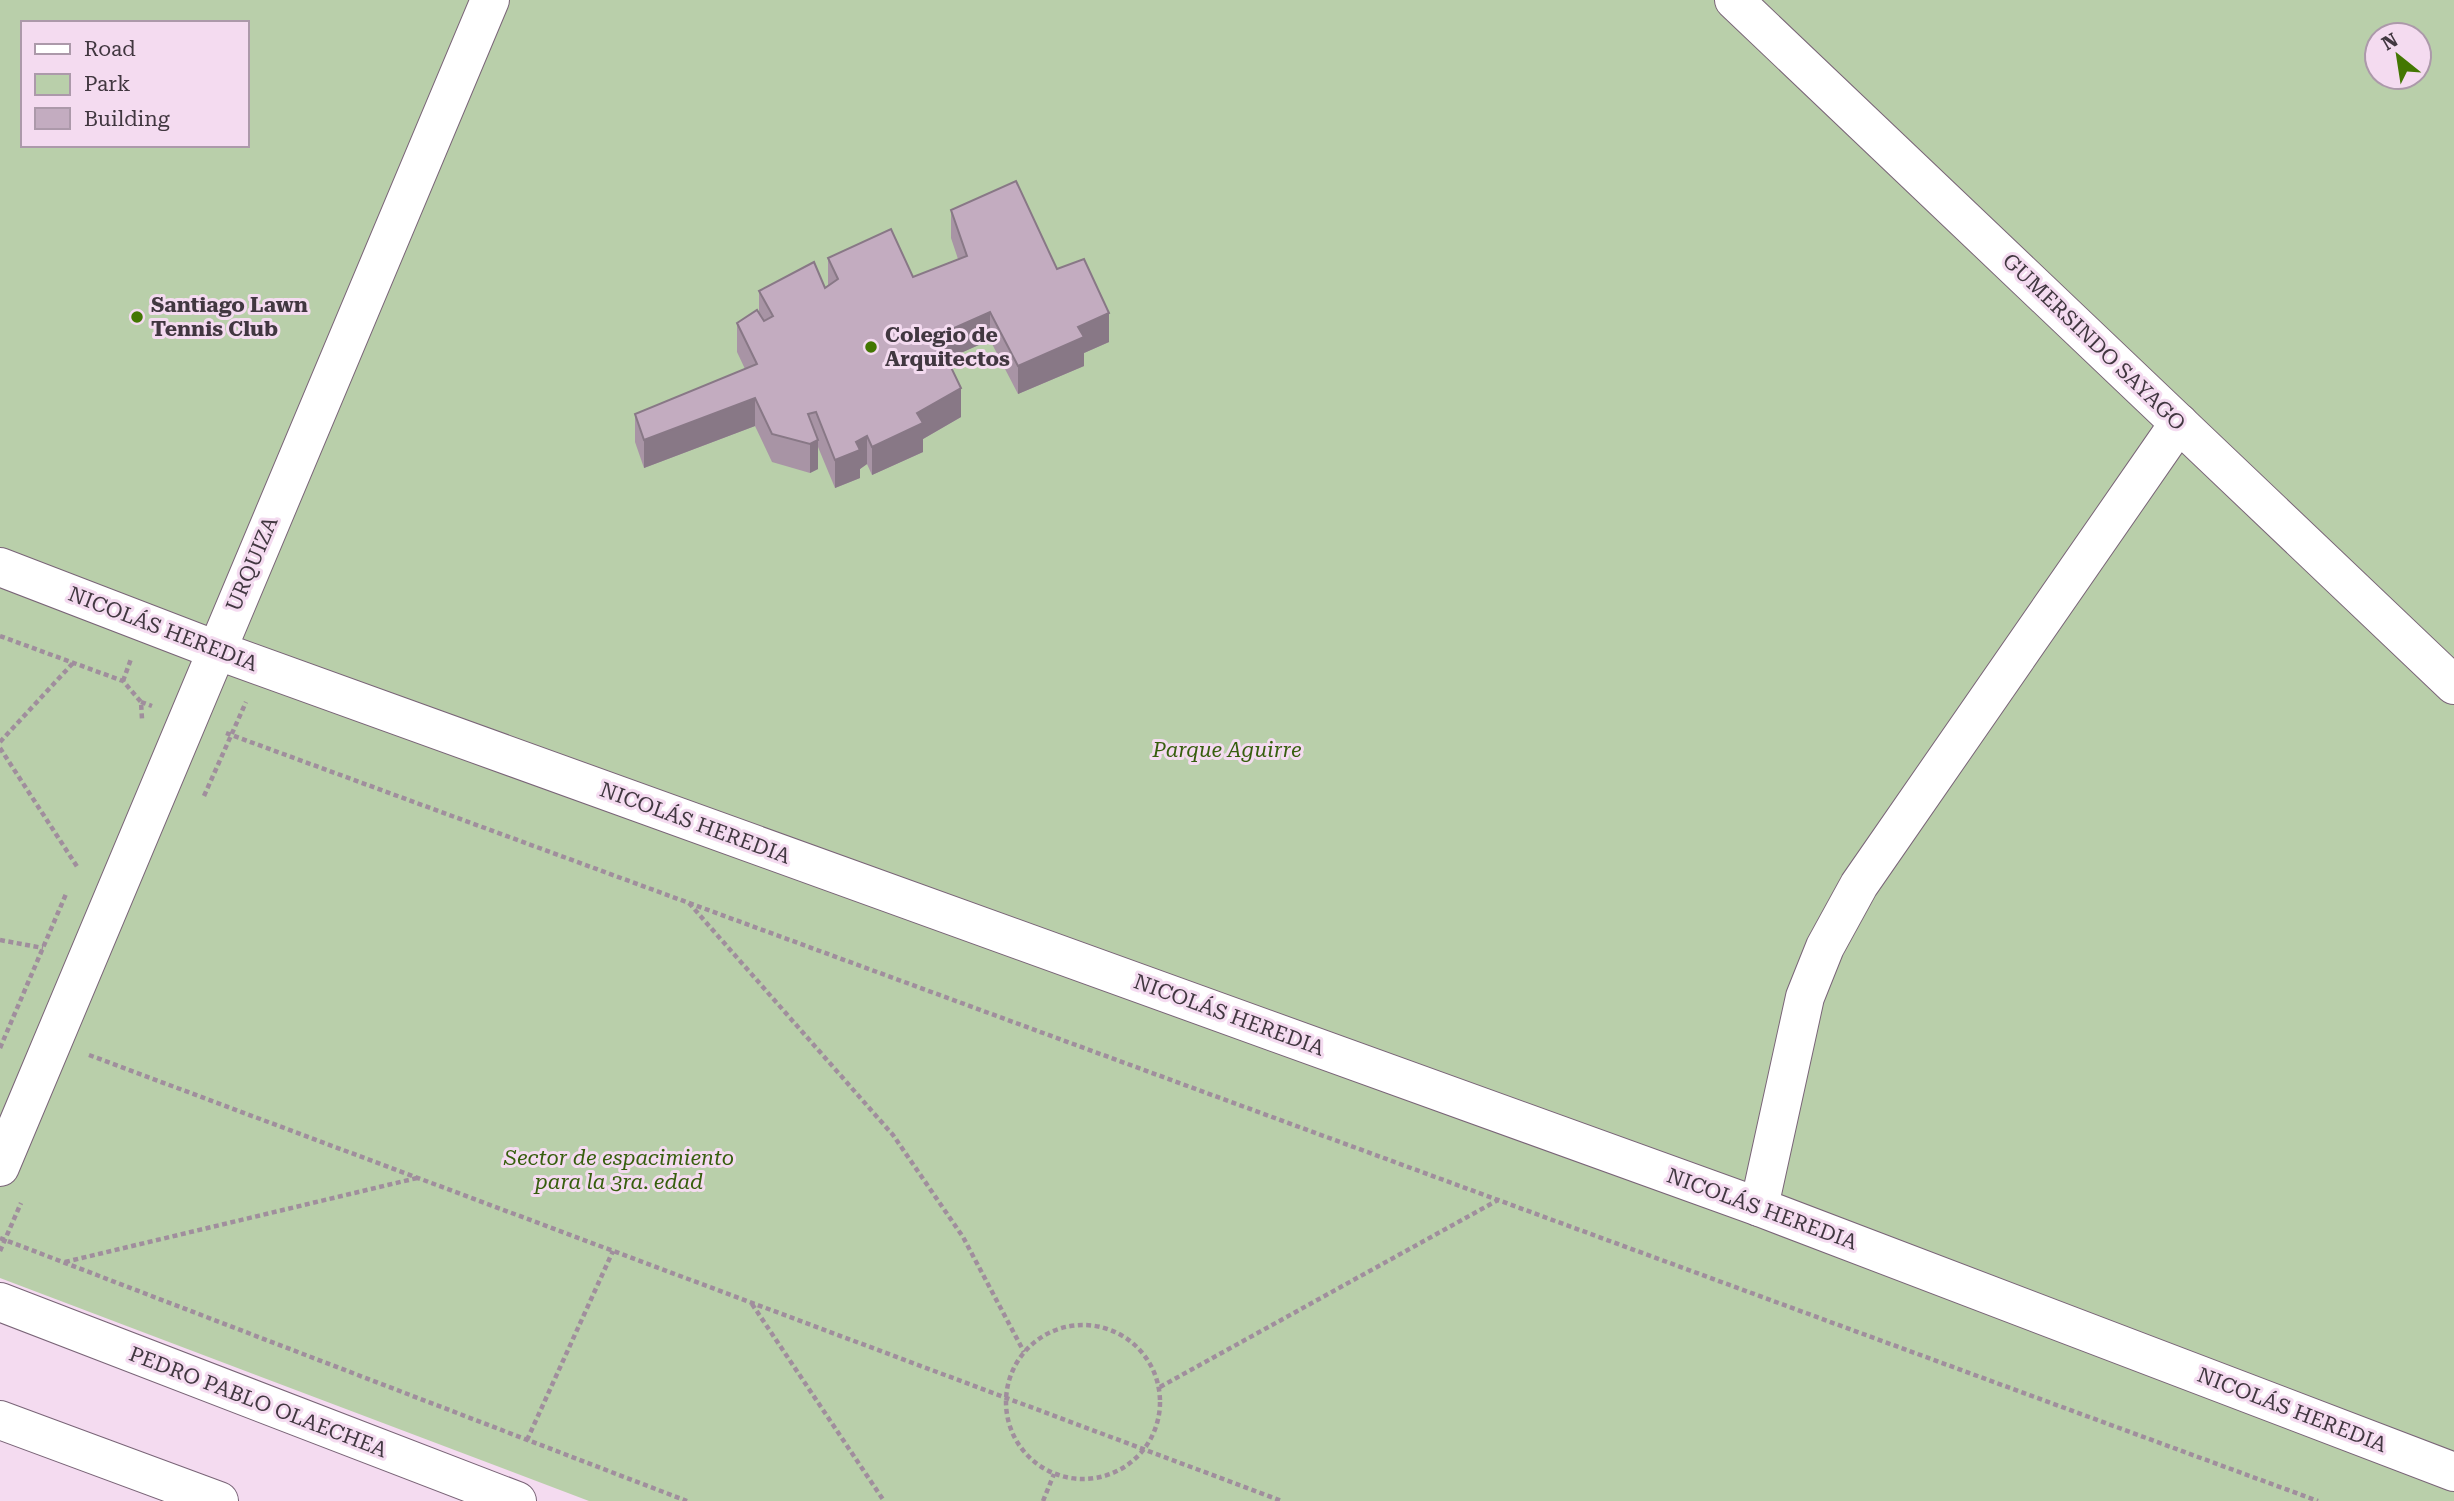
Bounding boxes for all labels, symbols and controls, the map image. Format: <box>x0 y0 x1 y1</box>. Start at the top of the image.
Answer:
legend <box>21 21 248 147</box>
north arrow <box>2363 21 2433 91</box>
text: N <box>2378 28 2402 55</box>
text: Road <box>84 37 136 61</box>
text: Park <box>84 72 130 96</box>
text: Building <box>84 107 170 131</box>
street label: GUMERSINDO SAYAGO <box>1998 249 2190 435</box>
place label: Santiago Lawn Tennis Club <box>151 293 308 341</box>
marker: Santiago Lawn Tennis Club <box>129 309 145 325</box>
place label: Colegio de Arquitectos <box>885 323 1010 371</box>
marker: Colegio de Arquitectos <box>863 339 879 355</box>
street label: URQUIZA <box>221 513 283 615</box>
street label: NICOLÁS HEREDIA <box>65 581 262 676</box>
park label: Parque Aguirre <box>1151 738 1302 762</box>
street label: NICOLÁS HEREDIA <box>597 776 794 869</box>
street label: NICOLÁS HEREDIA <box>1131 968 1328 1061</box>
park label: Sector de espacimiento para la 3ra. edad <box>503 1146 734 1194</box>
street label: NICOLÁS HEREDIA <box>1664 1162 1861 1255</box>
street label: PEDRO PABLO OLAECHEA <box>126 1342 391 1462</box>
street label: NICOLÁS HEREDIA <box>2194 1362 2391 1457</box>

